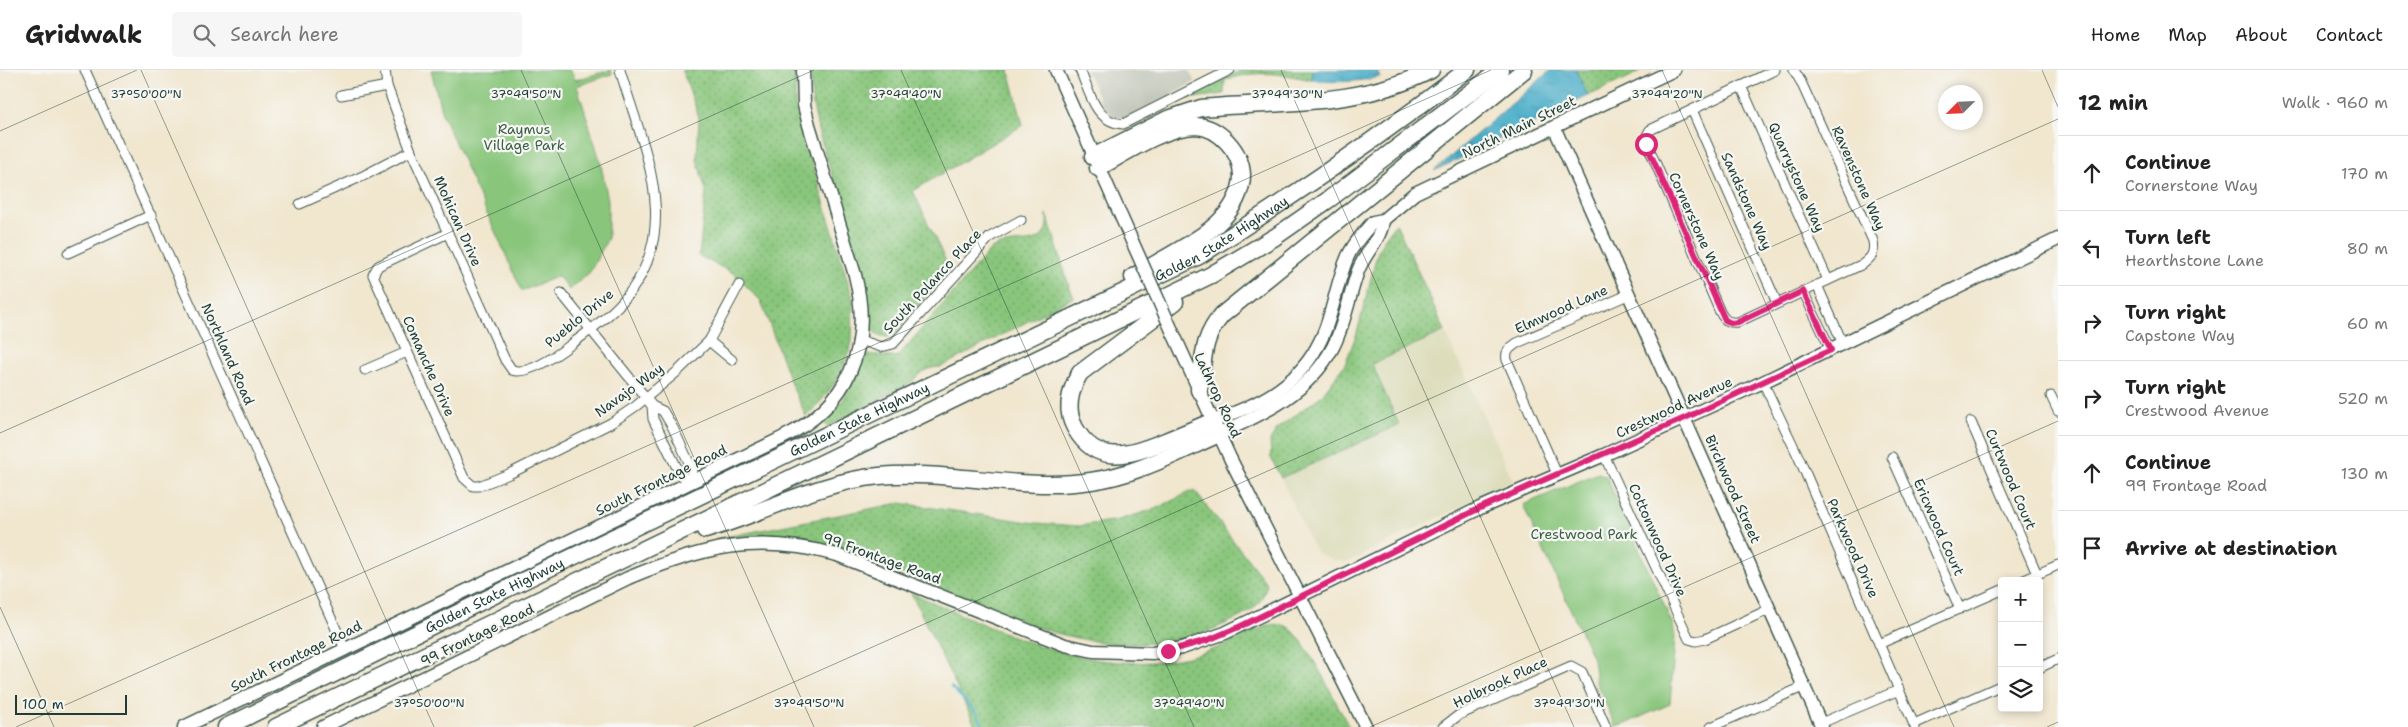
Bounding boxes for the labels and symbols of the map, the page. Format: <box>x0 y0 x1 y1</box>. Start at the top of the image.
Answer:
north arrow <box>1938 85 1983 130</box>
text: 37°50'00"N <box>110 86 182 102</box>
text: 37°49'50"N <box>491 86 561 102</box>
text: 37°49'40"N <box>870 86 942 102</box>
text: 37°49'30"N <box>1251 86 1323 102</box>
text: 37°49'20"N <box>1631 86 1703 102</box>
street label: North Main Street <box>1459 92 1579 162</box>
street label: Quarrystone Way <box>1765 119 1829 235</box>
park label: Raymus Village Park <box>483 120 565 154</box>
street label: Ravenstone Way <box>1828 123 1890 233</box>
route start <box>1635 133 1658 156</box>
street label: Sandstone Way <box>1717 149 1777 253</box>
street label: Cornerstone Way <box>1665 169 1729 283</box>
street label: Mohican Drive <box>430 173 486 269</box>
street label: Golden State Highway <box>1151 192 1292 285</box>
street label: South Polanco Place <box>879 225 985 337</box>
street label: Elmwood Lane <box>1512 280 1610 338</box>
street label: Pueblo Drive <box>541 285 617 351</box>
street label: Northland Road <box>197 300 259 408</box>
street label: Comanche Drive <box>399 313 459 419</box>
street label: Lathrop Road <box>1190 349 1246 441</box>
street label: Navajo Way <box>591 359 667 421</box>
street label: Crestwood Avenue <box>1613 372 1735 442</box>
street label: Golden State Highway <box>786 378 932 460</box>
street label: Curtwood Court <box>1982 426 2040 532</box>
street label: Birchwood Street <box>1701 432 1765 546</box>
street label: South Frontage Road <box>592 440 730 520</box>
street label: Ericwood Court <box>1909 476 1969 578</box>
street label: Cottonwood Drive <box>1625 481 1691 599</box>
street label: Parkwood Drive <box>1823 496 1883 601</box>
park label: Crestwood Park <box>1530 525 1638 543</box>
street label: 99 Frontage Road <box>820 528 944 588</box>
street label: Golden State Highway <box>422 553 567 637</box>
street label: 99 Frontage Road <box>417 600 537 670</box>
street label: South Frontage Road <box>227 616 365 696</box>
route end <box>1157 640 1180 663</box>
street label: Holbrook Place <box>1450 652 1550 712</box>
scale bar <box>15 692 128 715</box>
text: 37°50'00"N <box>393 695 465 711</box>
text: 37°49'50"N <box>774 695 844 711</box>
text: 37°49'40"N <box>1153 695 1225 711</box>
text: 37°49'30"N <box>1533 695 1605 711</box>

